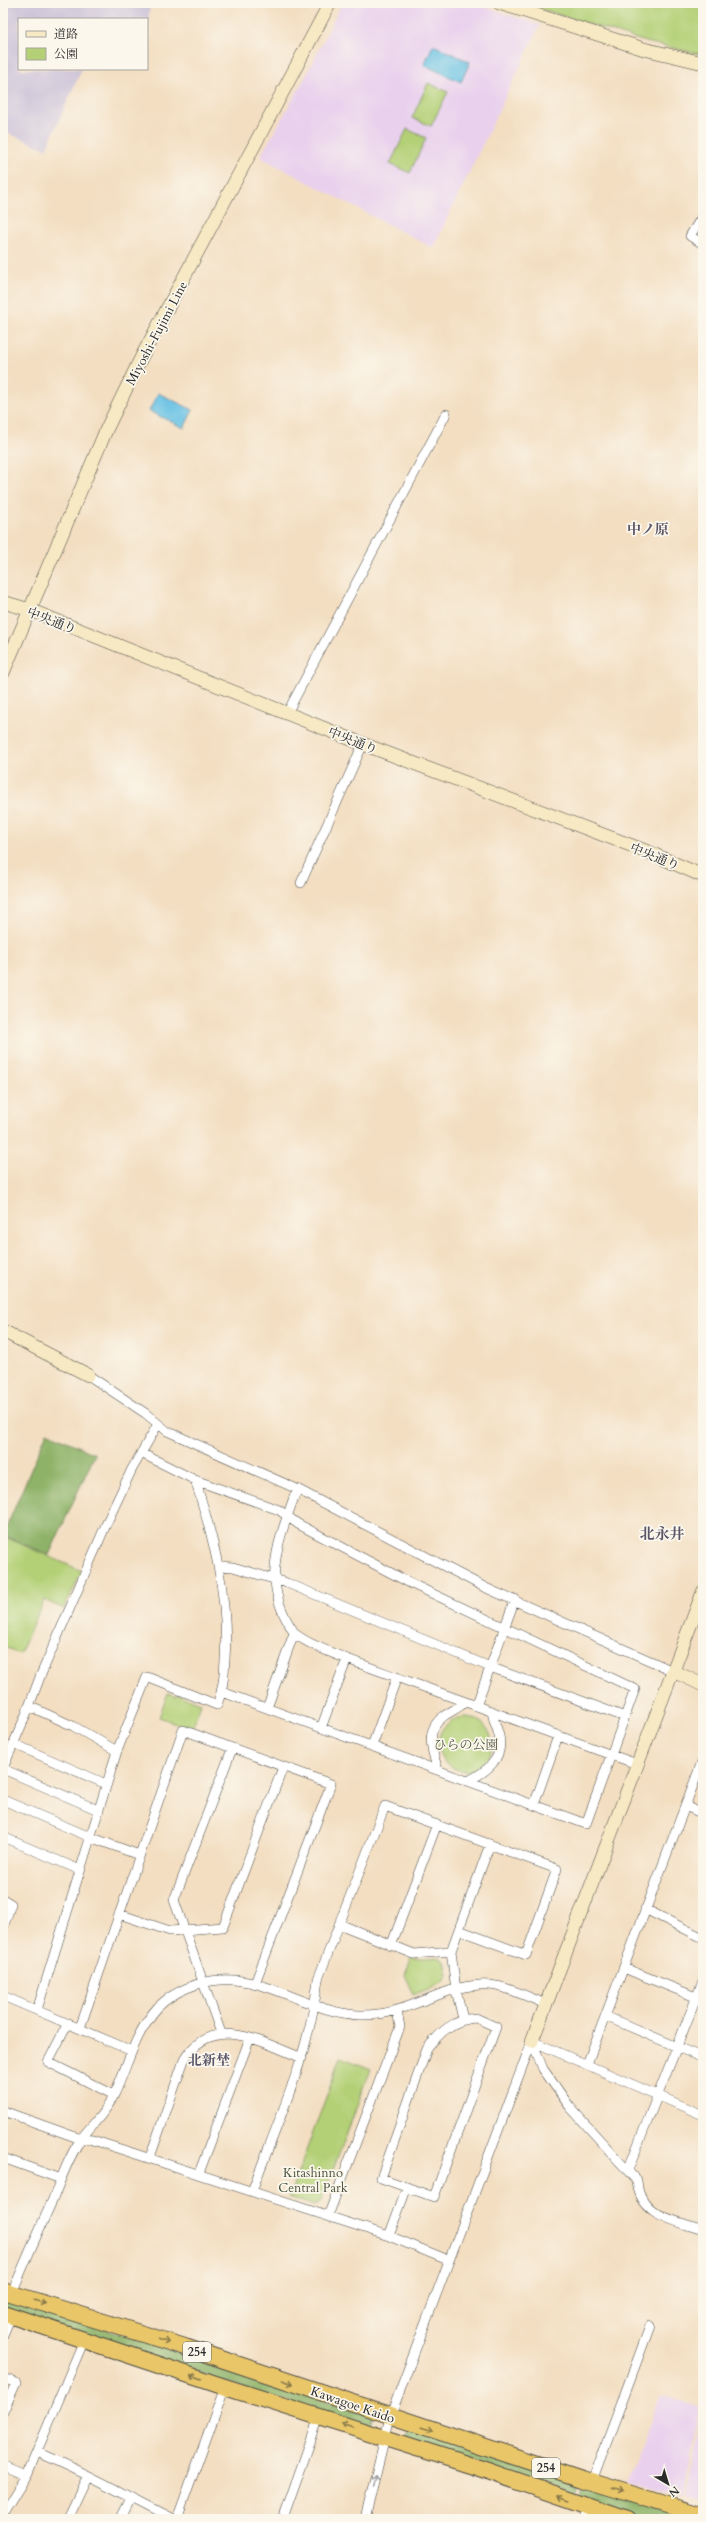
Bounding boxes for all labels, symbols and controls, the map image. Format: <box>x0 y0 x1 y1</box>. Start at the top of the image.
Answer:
legend <box>18 18 148 70</box>
text: 道路 <box>54 26 78 42</box>
text: 公園 <box>54 46 78 62</box>
street label: Miyoshi-Fujimi Line <box>122 278 192 389</box>
district label: 中ノ原 <box>627 520 669 539</box>
street label: 中央通り <box>24 603 79 639</box>
street label: 中央通り <box>325 723 380 759</box>
street label: 中央通り <box>627 839 682 875</box>
district label: 北永井 <box>639 1524 685 1544</box>
park label: ひらの公園 <box>433 1736 499 1754</box>
district label: 北新埜 <box>188 2051 230 2070</box>
park label: Kitashinno Central Park <box>278 2164 348 2197</box>
one-way arrow <box>34 2299 47 2306</box>
one-way arrow <box>158 2338 171 2345</box>
road number: 254 <box>183 2342 211 2362</box>
one-way arrow <box>190 2373 202 2381</box>
one-way arrow <box>281 2379 293 2387</box>
street label: Kawagoe Kaido <box>308 2382 397 2428</box>
one-way arrow <box>341 2421 353 2429</box>
one-way arrow <box>420 2426 433 2433</box>
road number: 254 <box>532 2458 560 2478</box>
north arrow <box>648 2464 688 2504</box>
one-way arrow <box>370 2475 378 2488</box>
text: N <box>665 2483 682 2501</box>
one-way arrow <box>611 2487 624 2494</box>
one-way arrow <box>558 2494 570 2502</box>

